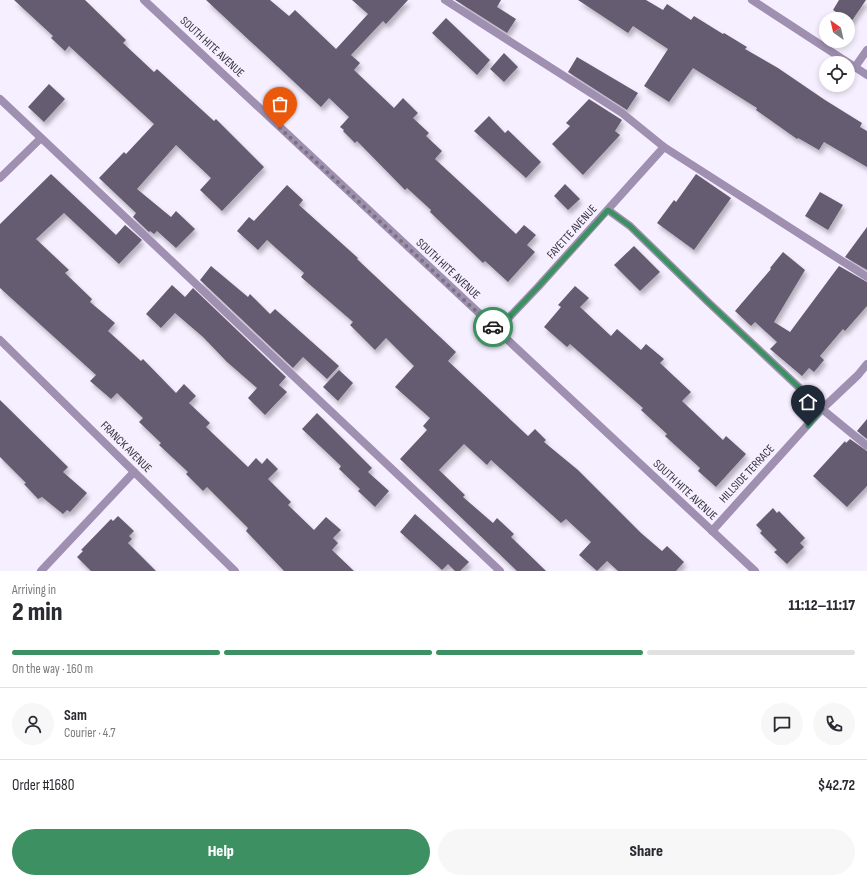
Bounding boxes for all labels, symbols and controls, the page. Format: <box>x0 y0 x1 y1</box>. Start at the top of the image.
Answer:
north arrow <box>819 12 855 48</box>
map controls <box>819 12 855 92</box>
street label: SOUTH HITE AVENUE <box>177 13 247 81</box>
button: locate <box>819 56 855 92</box>
pin <box>263 87 297 128</box>
icon: bag <box>269 93 291 115</box>
street label: FAYETTE AVENUE <box>544 202 600 262</box>
street label: SOUTH HITE AVENUE <box>413 235 483 303</box>
courier <box>473 307 513 347</box>
icon: car <box>482 316 504 338</box>
pin <box>791 385 825 426</box>
icon: home <box>797 391 819 413</box>
street label: FRANCK AVENUE <box>97 418 155 476</box>
street label: HILLSIDE TERRACE <box>716 442 778 506</box>
street label: SOUTH HITE AVENUE <box>650 456 720 524</box>
text: Arriving in <box>12 582 56 598</box>
text: 11:12–11:17 <box>789 596 855 615</box>
text: 2 min <box>12 597 62 628</box>
text: On the way · 160 m <box>12 661 93 677</box>
button: person <box>12 703 54 745</box>
button: chat <box>761 703 803 745</box>
button: phone <box>813 703 855 745</box>
text: Sam <box>64 706 87 725</box>
text: Courier · 4.7 <box>64 725 116 741</box>
text: Order #1680 <box>12 776 74 795</box>
text: $42.72 <box>818 776 855 795</box>
button: Help <box>12 829 430 875</box>
button: Share <box>438 829 855 875</box>

